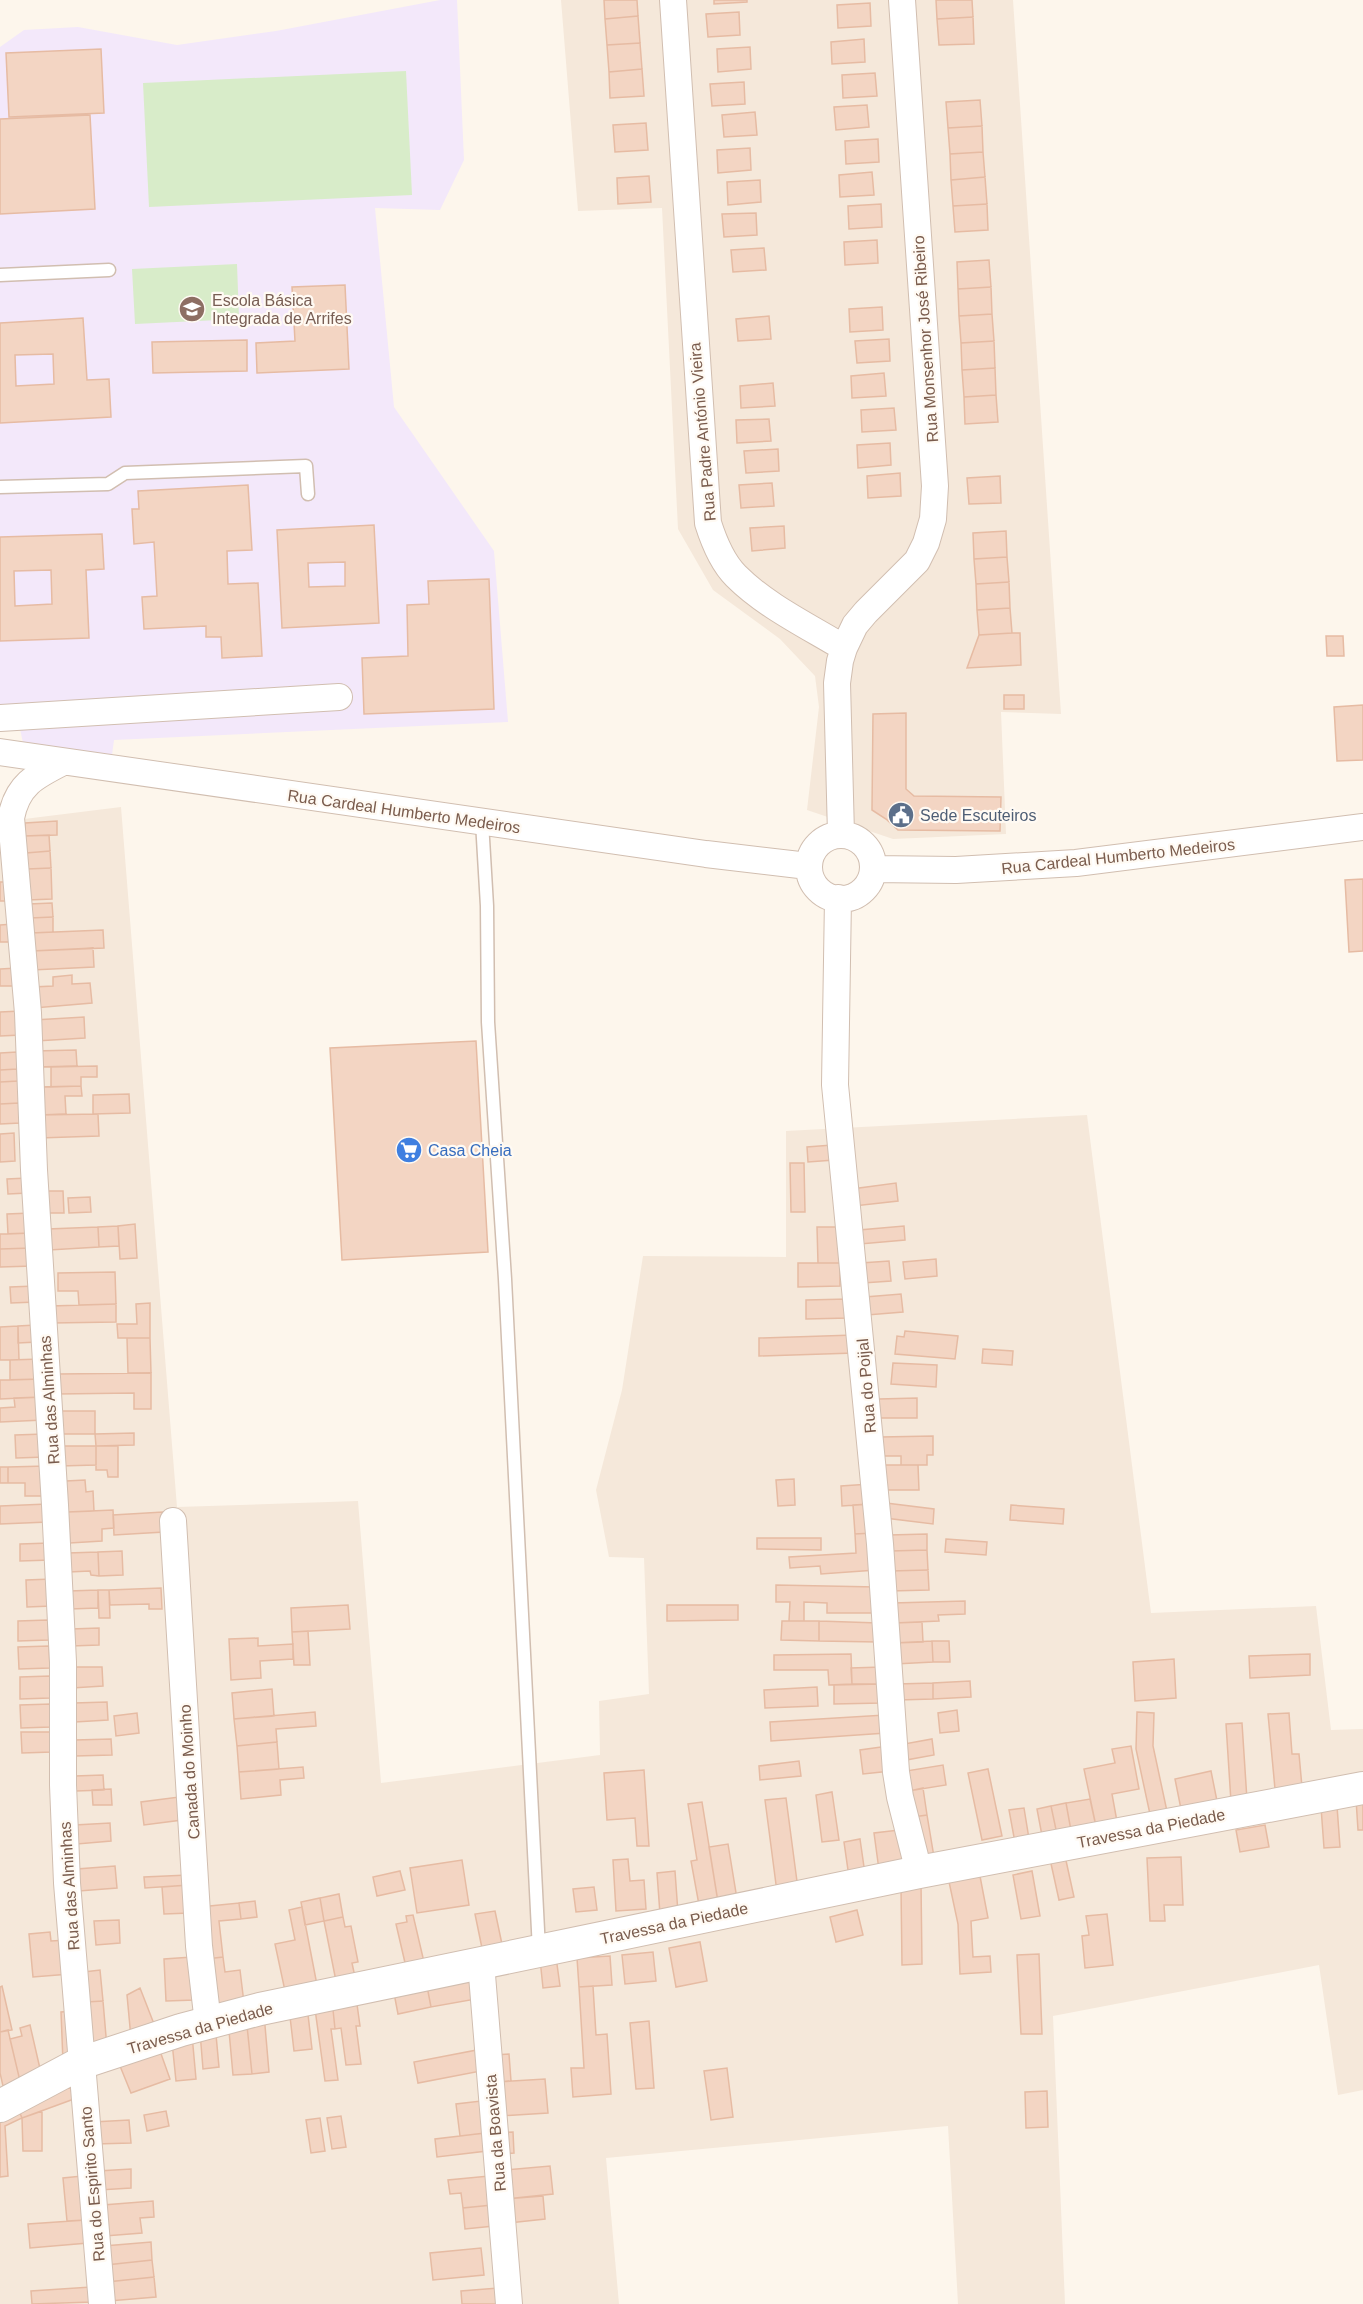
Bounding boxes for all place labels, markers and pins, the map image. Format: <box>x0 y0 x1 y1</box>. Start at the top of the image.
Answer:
place label: Escola Básica Integrada de Arrifes <box>212 292 352 327</box>
school or university icon: Escola Básica Integrada de Arrifes <box>177 294 207 324</box>
public building icon: Sede Escuteiros <box>886 800 916 830</box>
place label: Sede Escuteiros <box>920 807 1037 824</box>
supermarket icon: Casa Cheia <box>394 1135 424 1165</box>
place label: Casa Cheia <box>428 1142 512 1159</box>

